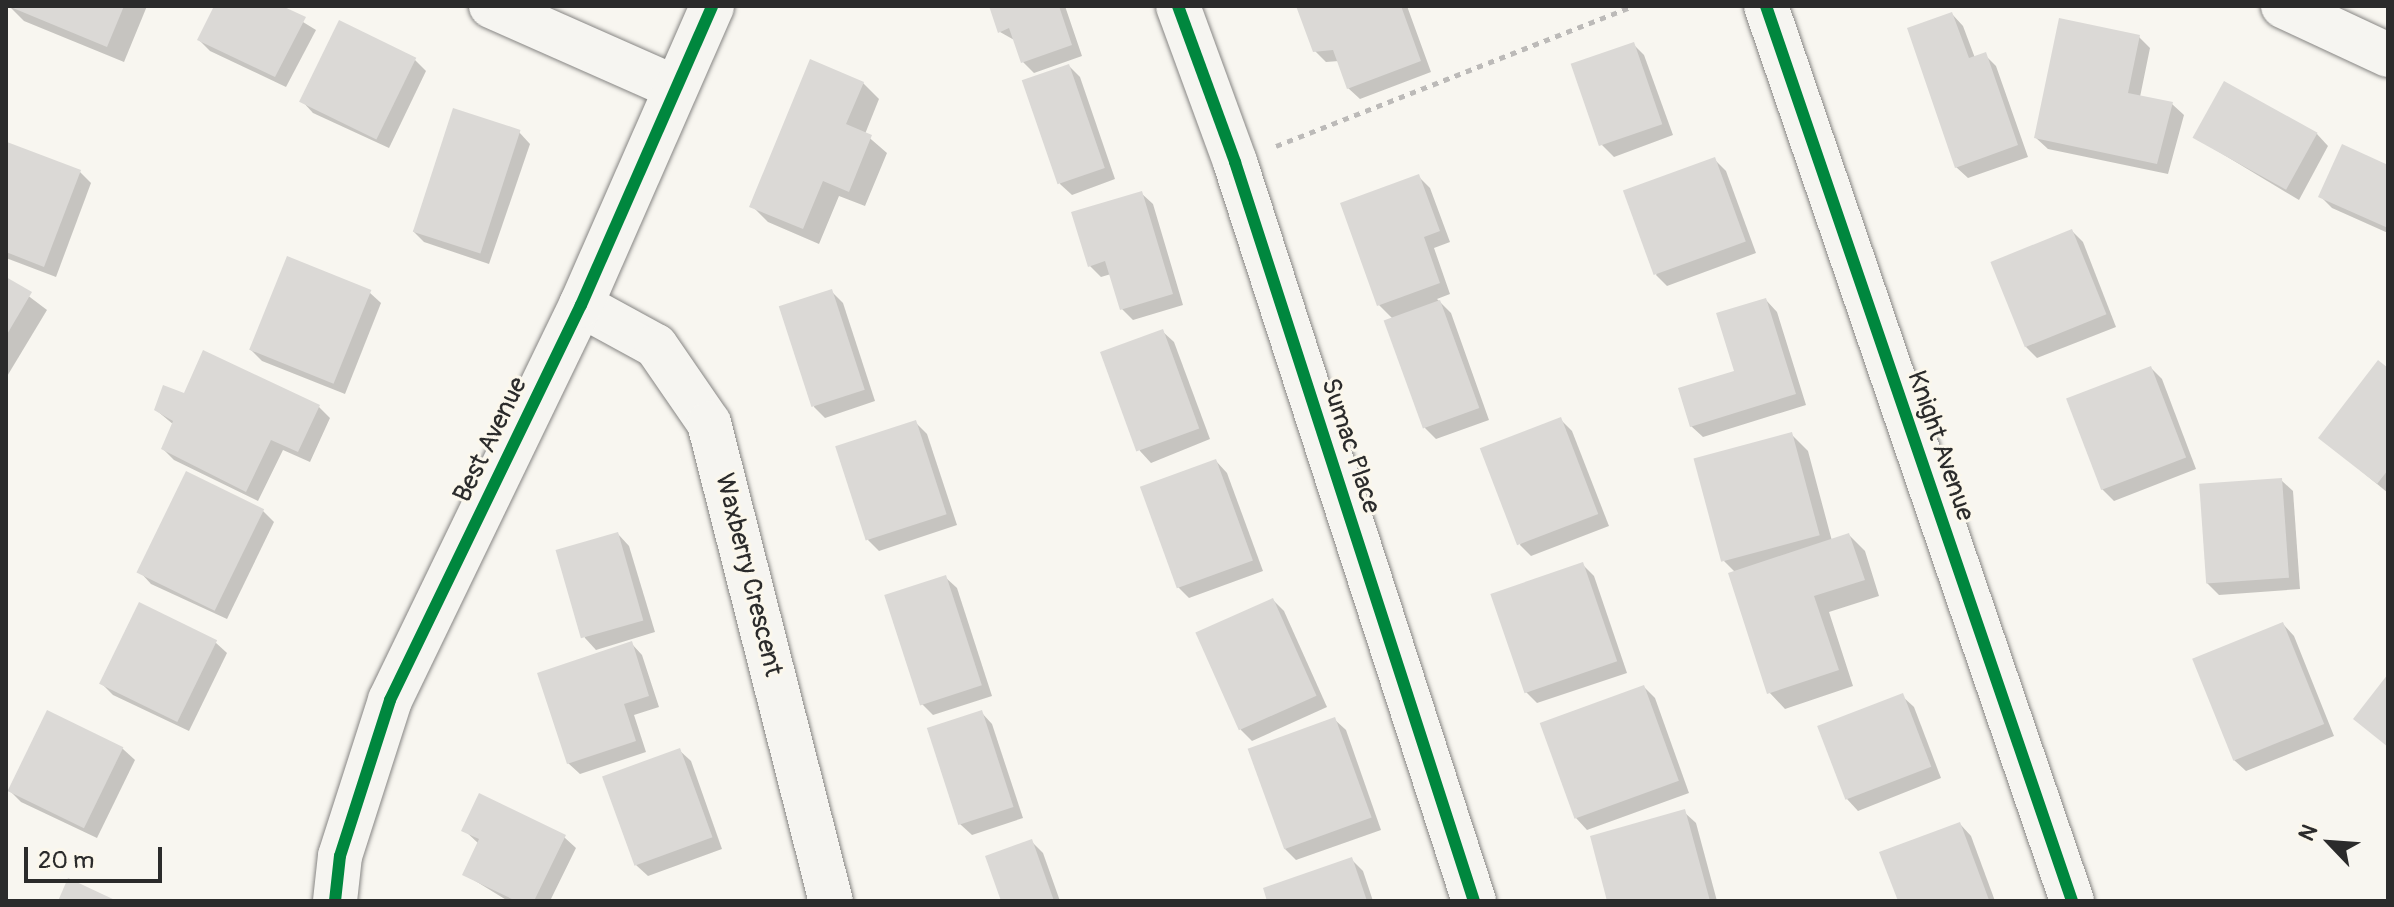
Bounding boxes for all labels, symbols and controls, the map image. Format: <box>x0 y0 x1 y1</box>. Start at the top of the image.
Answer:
street label: Knight Avenue <box>1900 367 1980 525</box>
street label: Best Avenue <box>447 372 535 508</box>
street label: Sumac Place <box>1314 375 1386 517</box>
street label: Waxberry Crescent <box>708 470 788 680</box>
north arrow <box>2290 803 2370 883</box>
text: N <box>2292 820 2324 846</box>
scale bar <box>28 831 166 881</box>
text: 20 m <box>38 846 94 875</box>

